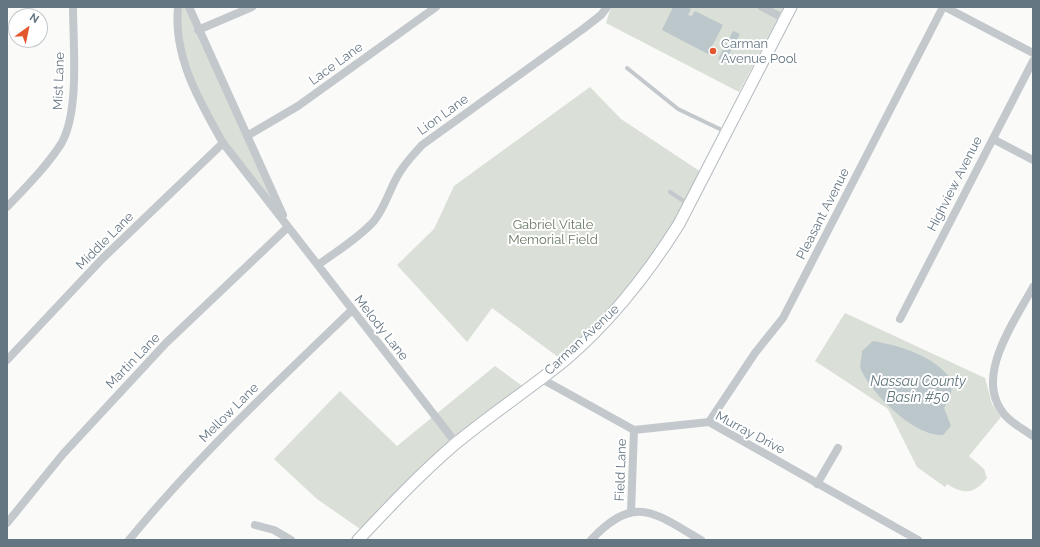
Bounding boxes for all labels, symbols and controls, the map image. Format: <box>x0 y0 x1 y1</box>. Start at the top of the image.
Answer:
north arrow <box>8 8 48 48</box>
text: N <box>27 11 41 26</box>
place label: Carman Avenue Pool <box>721 36 797 67</box>
street label: Lace Lane <box>306 39 366 89</box>
marker: Carman Avenue Pool <box>708 46 718 56</box>
street label: Mist Lane <box>50 52 68 110</box>
street label: Lion Lane <box>415 91 471 139</box>
street label: Highview Avenue <box>924 134 986 234</box>
street label: Pleasant Avenue <box>793 166 853 262</box>
street label: Middle Lane <box>73 209 137 273</box>
park label: Gabriel Vitale Memorial Field <box>508 217 598 248</box>
street label: Melody Lane <box>351 292 411 364</box>
street label: Carman Avenue <box>542 302 622 378</box>
street label: Martin Lane <box>103 330 163 392</box>
water label: Nassau County Basin #50 <box>870 374 966 406</box>
street label: Mellow Lane <box>196 380 262 446</box>
street label: Murray Drive <box>713 408 787 458</box>
street label: Field Lane <box>612 438 630 502</box>

